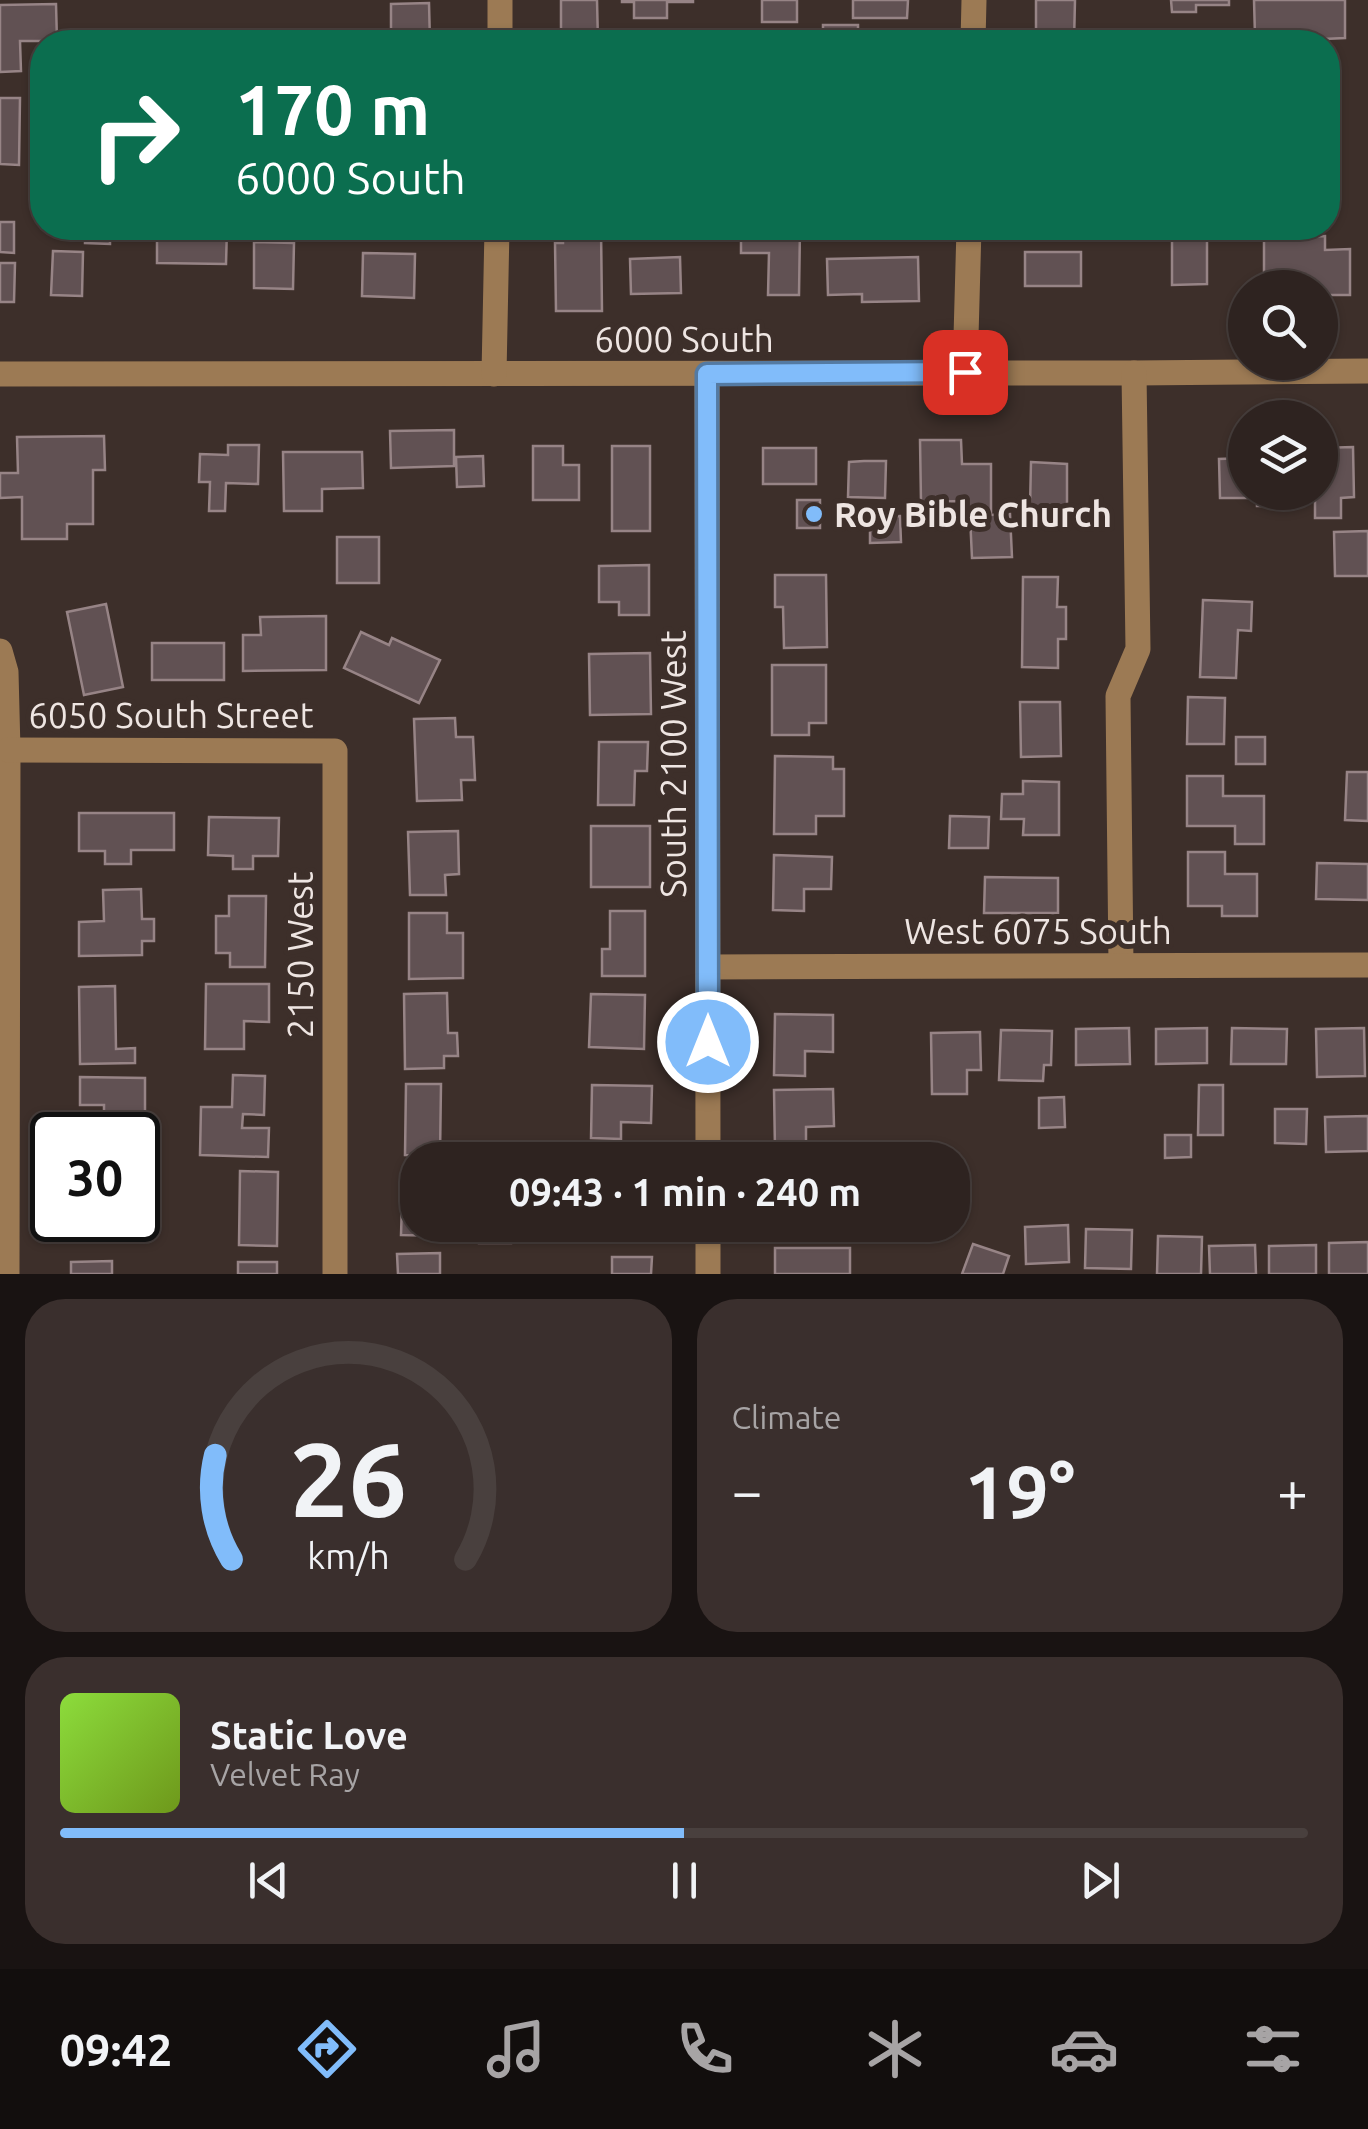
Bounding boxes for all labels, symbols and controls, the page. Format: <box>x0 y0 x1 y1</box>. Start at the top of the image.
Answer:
icon: right <box>70 70 200 200</box>
text: 170 m <box>235 70 430 148</box>
text: 6000 South <box>235 152 466 203</box>
map controls <box>1228 270 1338 510</box>
button: search <box>1228 270 1338 380</box>
street label: 6000 South <box>594 319 774 359</box>
pin <box>923 330 1008 415</box>
icon: arrive <box>938 345 993 400</box>
button: layers <box>1228 400 1338 510</box>
place label: Roy Bible Church <box>834 494 1112 534</box>
marker: Roy Bible Church <box>803 503 825 525</box>
street label: South 2100 West <box>653 630 693 898</box>
street label: 6050 South Street <box>28 695 314 735</box>
street label: 2150 West <box>280 871 320 1039</box>
street label: West 6075 South <box>904 911 1172 951</box>
position arrow <box>656 990 760 1094</box>
speed limit sign: 30 <box>30 1112 160 1242</box>
text: 09:43 · 1 min · 240 m <box>509 1171 861 1213</box>
text: Climate <box>732 1399 842 1435</box>
text: 26 <box>290 1420 407 1537</box>
text: 19° <box>964 1449 1075 1533</box>
text: − <box>732 1460 763 1521</box>
text: + <box>1277 1460 1308 1521</box>
text: km/h <box>307 1536 390 1576</box>
text: Static Love <box>210 1714 408 1756</box>
text: Velvet Ray <box>210 1756 360 1792</box>
icon: previous <box>241 1853 296 1908</box>
icon: pause <box>657 1853 712 1908</box>
icon: next <box>1073 1853 1128 1908</box>
icon: directions <box>292 2014 362 2084</box>
icon: music <box>481 2014 551 2084</box>
icon: phone <box>670 2014 740 2084</box>
icon: climate <box>860 2014 930 2084</box>
icon: car <box>1049 2014 1119 2084</box>
icon: filters <box>1238 2014 1308 2084</box>
text: 09:42 <box>60 2024 172 2075</box>

